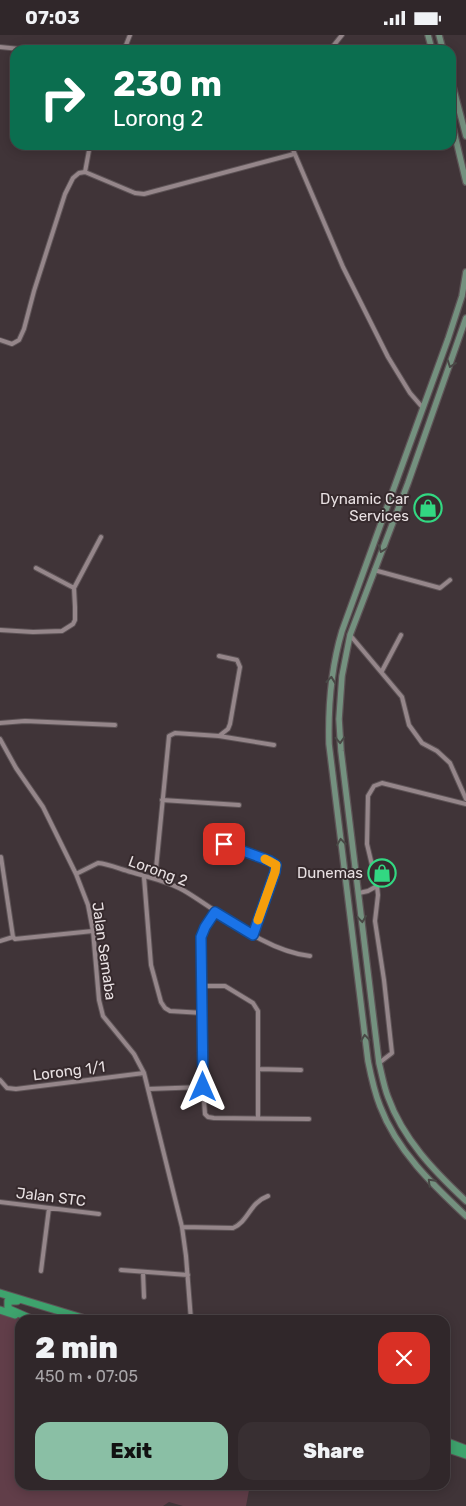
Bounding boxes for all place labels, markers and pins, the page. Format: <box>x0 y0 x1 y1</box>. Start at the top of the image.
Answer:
place label: Dynamic Car Services <box>320 490 409 525</box>
shop icon: Dynamic Car Services <box>413 493 443 523</box>
pin <box>203 823 245 865</box>
shop icon: Dunemas <box>367 858 397 888</box>
place label: Dunemas <box>297 864 363 882</box>

